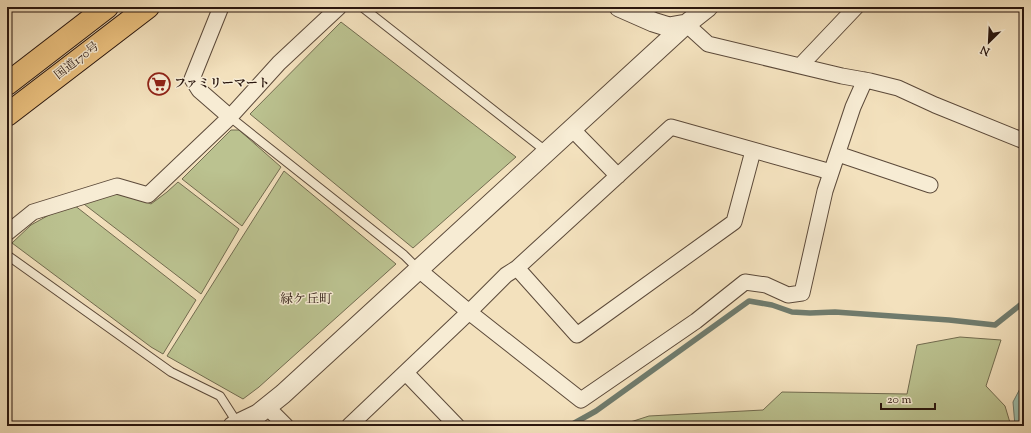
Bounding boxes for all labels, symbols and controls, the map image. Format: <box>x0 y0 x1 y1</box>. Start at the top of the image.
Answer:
north arrow <box>969 22 1009 62</box>
street label: 国道170号 <box>51 38 103 84</box>
text: N <box>978 41 994 60</box>
supermarket icon: ファミリーマート <box>146 71 172 97</box>
place label: ファミリーマート <box>174 75 270 93</box>
district label: 緑ケ丘町 <box>280 291 332 309</box>
scale bar <box>881 385 935 411</box>
text: 20 m <box>887 391 912 409</box>

